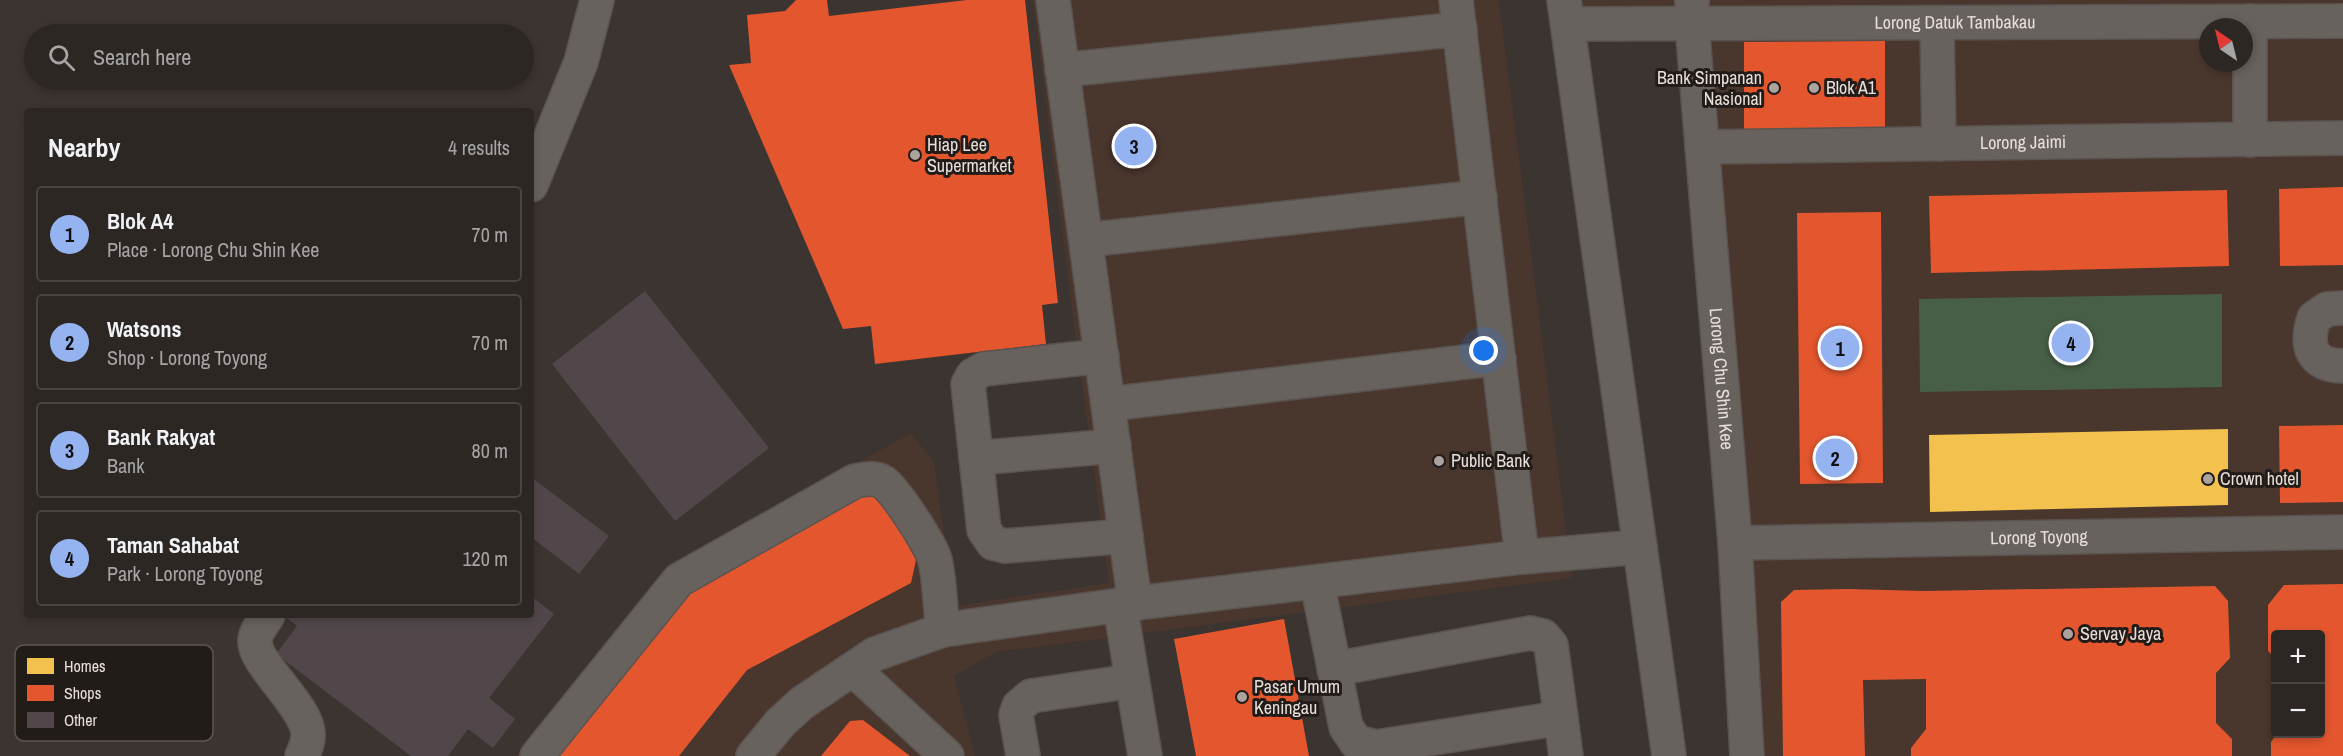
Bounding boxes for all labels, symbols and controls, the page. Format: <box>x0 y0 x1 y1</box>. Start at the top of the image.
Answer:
street label: Lorong Datuk Tambakau <box>1874 9 2036 35</box>
north arrow <box>2199 18 2253 72</box>
search box <box>24 24 534 90</box>
icon: search <box>45 41 78 74</box>
text: Search here <box>93 42 191 72</box>
place label: Bank Simpanan Nasional <box>1657 65 1762 111</box>
place label: Blok A1 <box>1826 75 1877 100</box>
marker: Bank Simpanan Nasional <box>1767 81 1781 95</box>
marker: Blok A1 <box>1807 81 1821 95</box>
pin: 3 <box>1114 124 1154 168</box>
street label: Lorong Jaimi <box>1980 129 2066 155</box>
text: Nearby <box>48 130 120 165</box>
place label: Hiap Lee Supermarket <box>927 132 1012 178</box>
text: 4 results <box>448 134 510 161</box>
marker: Hiap Lee Supermarket <box>908 148 922 162</box>
text: Blok A4 <box>107 206 174 236</box>
text: 1 <box>65 221 74 248</box>
text: 70 m <box>472 221 508 248</box>
text: Place · Lorong Chu Shin Kee <box>107 236 319 263</box>
street label: Lorong Chu Shin Kee <box>1704 307 1740 451</box>
text: Watsons <box>107 314 182 344</box>
pin: 4 <box>2052 320 2090 366</box>
pin: 1 <box>1820 326 1860 370</box>
text: 2 <box>65 329 74 356</box>
text: 70 m <box>472 329 508 356</box>
your location <box>1469 336 1498 365</box>
text: Shop · Lorong Toyong <box>107 344 267 371</box>
text: Bank Rakyat <box>107 422 215 452</box>
pin: 2 <box>1816 436 1854 480</box>
text: 3 <box>65 437 74 464</box>
text: 80 m <box>472 437 508 464</box>
place label: Public Bank <box>1451 448 1530 473</box>
text: Bank <box>107 452 144 479</box>
marker: Public Bank <box>1432 454 1446 468</box>
place label: Crown hotel <box>2220 466 2299 491</box>
marker: Crown hotel <box>2201 472 2215 486</box>
street label: Lorong Toyong <box>1990 524 2089 550</box>
text: Taman Sahabat <box>107 530 239 560</box>
text: 4 <box>65 545 74 572</box>
text: 120 m <box>462 545 508 572</box>
text: Park · Lorong Toyong <box>107 560 263 587</box>
place label: Servay Jaya <box>2080 621 2161 646</box>
marker: Servay Jaya <box>2061 627 2075 641</box>
map controls <box>2271 630 2325 738</box>
button: + <box>2271 630 2325 684</box>
legend <box>15 645 213 741</box>
text: Homes <box>64 655 106 677</box>
place label: Pasar Umum Keningau <box>1254 674 1340 720</box>
text: Shops <box>64 682 101 704</box>
button: − <box>2271 684 2325 738</box>
marker: Pasar Umum Keningau <box>1235 690 1249 704</box>
text: Other <box>64 709 97 731</box>

